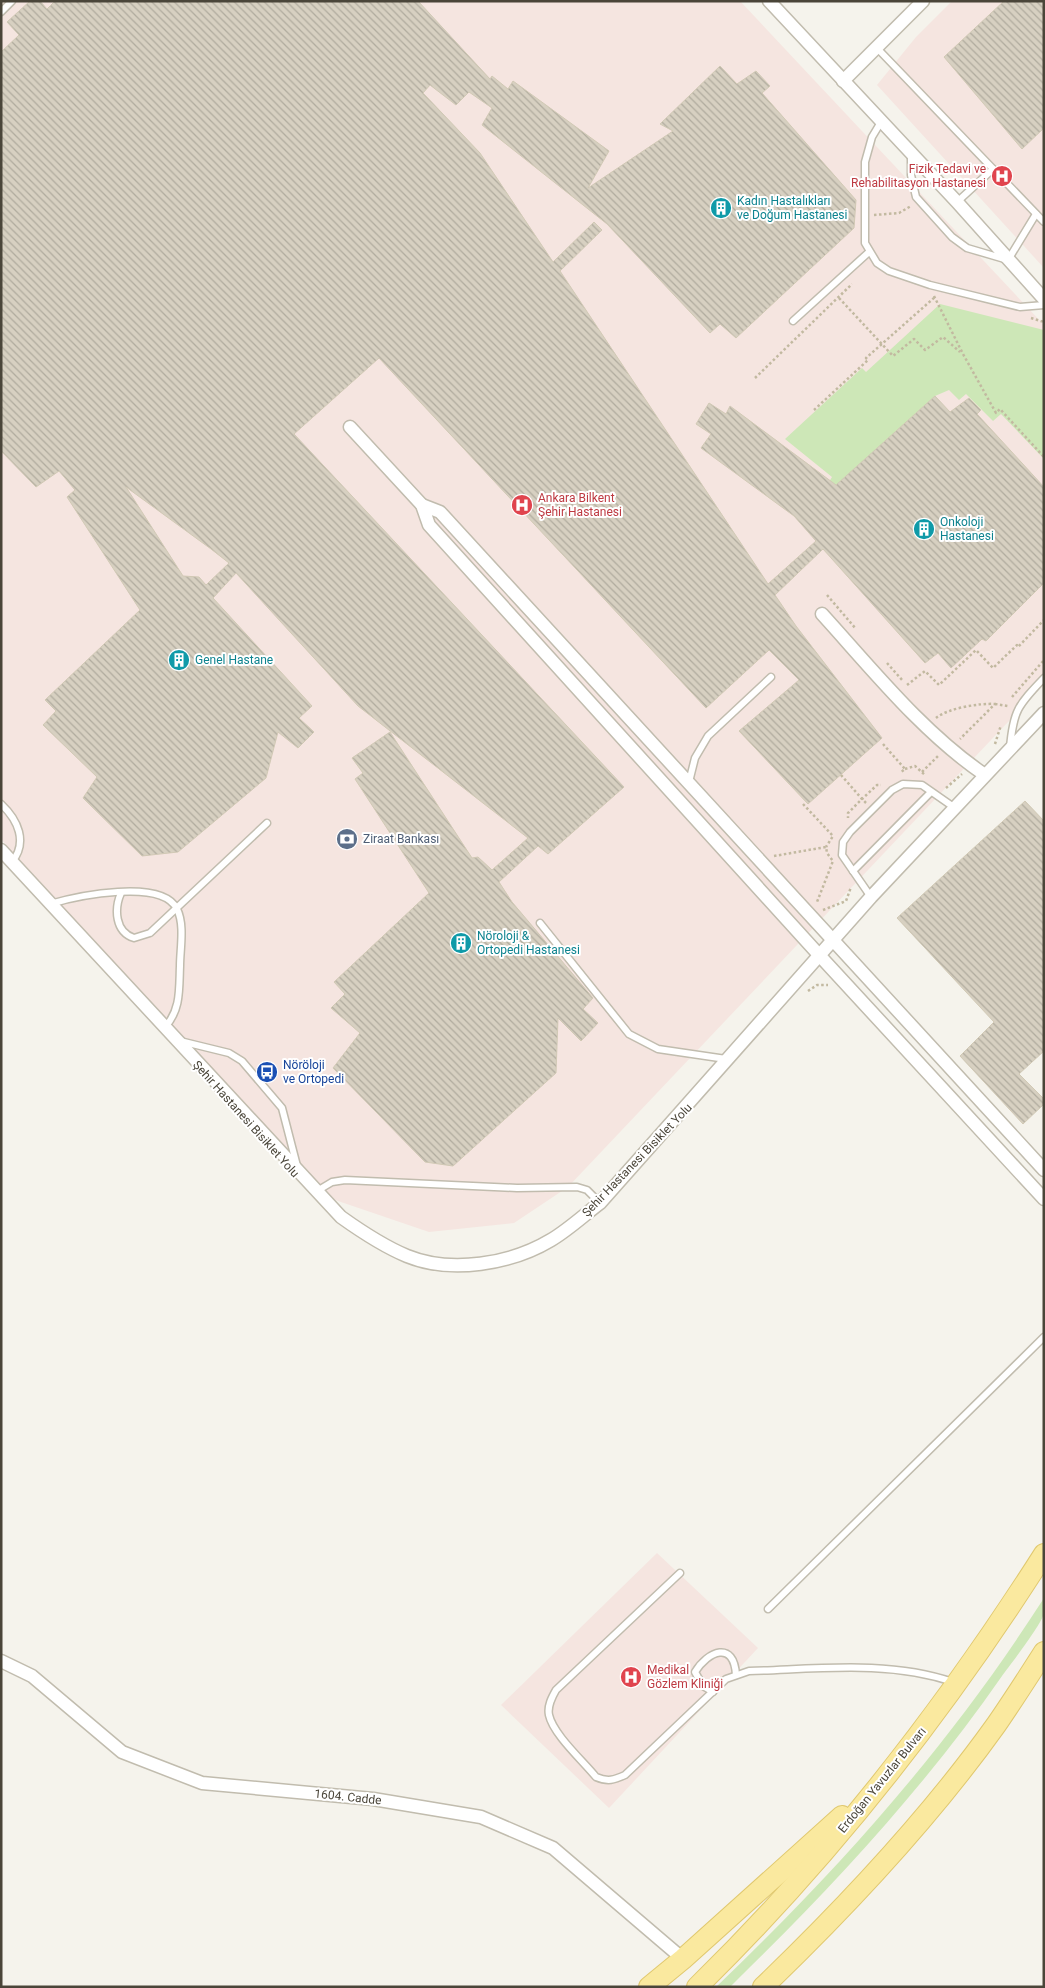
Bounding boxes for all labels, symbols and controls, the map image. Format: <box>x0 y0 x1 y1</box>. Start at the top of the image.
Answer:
place label: Fizik Tedavi ve Rehabilitasyon Hastanesi <box>851 162 986 190</box>
hospital icon: Fizik Tedavi ve Rehabilitasyon Hastanesi <box>990 164 1014 188</box>
place label: Kadın Hastalıkları ve Doğum Hastanesi <box>737 194 848 222</box>
building icon: Kadın Hastalıkları ve Doğum Hastanesi <box>709 196 733 220</box>
place label: Ankara Bilkent Şehir Hastanesi <box>538 491 622 519</box>
hospital icon: Ankara Bilkent Şehir Hastanesi <box>510 493 534 517</box>
place label: Onkoloji Hastanesi <box>940 515 994 543</box>
building icon: Onkoloji Hastanesi <box>912 517 936 541</box>
building icon: Genel Hastane <box>167 648 191 672</box>
place label: Genel Hastane <box>195 653 273 667</box>
bank icon: Ziraat Bankası <box>335 827 359 851</box>
place label: Ziraat Bankası <box>363 832 439 846</box>
place label: Nöroloji & Ortopedi Hastanesi <box>477 929 580 957</box>
building icon: Nöroloji & Ortopedi Hastanesi <box>449 931 473 955</box>
street label: Şehir Hastanesi Bisiklet Yolu <box>190 1058 302 1180</box>
place label: Nöröloji ve Ortopedi <box>283 1058 344 1086</box>
bus stop icon: Nöröloji ve Ortopedi <box>255 1060 279 1084</box>
street label: Şehir Hastanesi Bisiklet Yolu <box>579 1101 695 1219</box>
place label: Medikal Gözlem Kliniği <box>647 1663 723 1691</box>
hospital icon: Medikal Gözlem Kliniği <box>619 1665 643 1689</box>
street label: Erdoğan Yavuzlar Bulvarı <box>835 1724 929 1836</box>
street label: 1604. Cadde <box>314 1787 382 1807</box>

